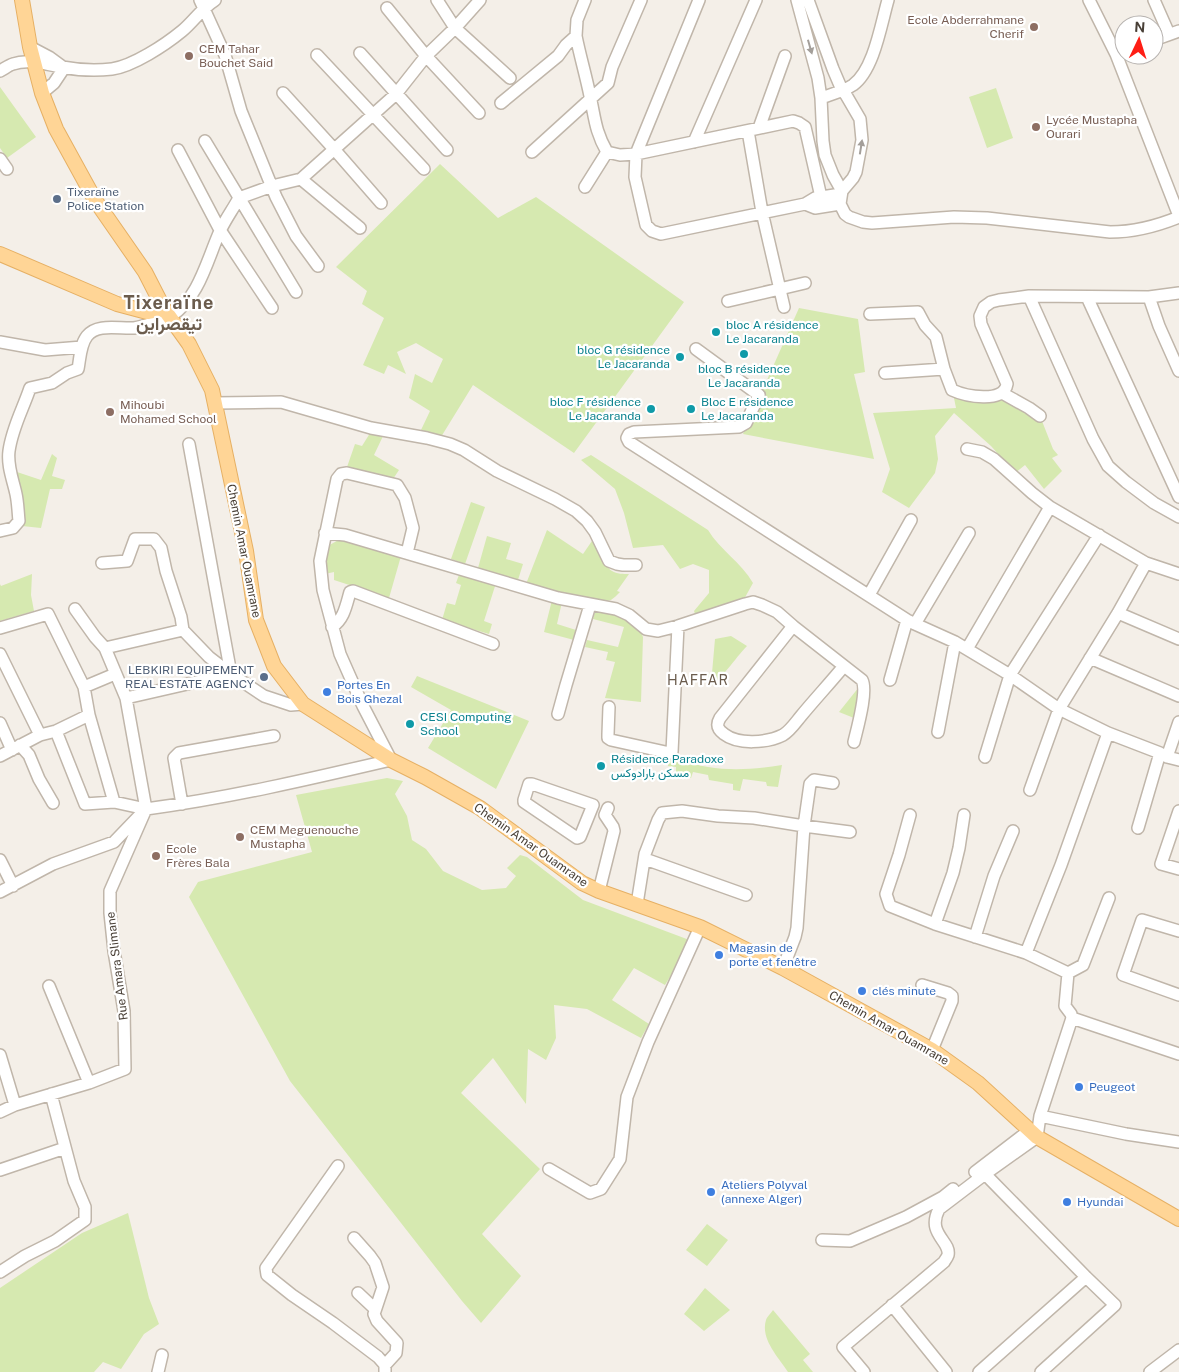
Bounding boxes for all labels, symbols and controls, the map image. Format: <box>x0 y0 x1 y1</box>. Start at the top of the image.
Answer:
place label: Ecole Abderrahmane Cherif <box>907 13 1024 41</box>
north arrow <box>1114 15 1164 65</box>
text: N <box>1134 19 1146 35</box>
marker: Ecole Abderrahmane Cherif <box>1028 21 1040 33</box>
one-way arrow <box>806 40 814 55</box>
place label: CEM Tahar Bouchet Said <box>199 42 273 70</box>
marker: CEM Tahar Bouchet Said <box>183 50 195 62</box>
place label: Lycée Mustapha Ourari <box>1046 113 1137 141</box>
marker: Lycée Mustapha Ourari <box>1030 121 1042 133</box>
one-way arrow <box>857 139 865 155</box>
place label: Tixeraïne Police Station <box>67 185 144 213</box>
marker: Tixeraïne Police Station <box>51 193 63 205</box>
district label: Tixeraïne تيقصراين <box>124 292 214 335</box>
place label: bloc A résidence Le Jacaranda <box>726 318 819 346</box>
marker: bloc A résidence Le Jacaranda <box>710 326 722 338</box>
place label: bloc G résidence Le Jacaranda <box>577 343 670 371</box>
marker: bloc B résidence Le Jacaranda <box>738 348 750 360</box>
marker: bloc G résidence Le Jacaranda <box>674 351 686 363</box>
place label: bloc B résidence Le Jacaranda <box>698 362 790 390</box>
place label: bloc F résidence Le Jacaranda <box>550 395 641 423</box>
place label: Bloc E résidence Le Jacaranda <box>701 395 794 423</box>
place label: Mihoubi Mohamed School <box>120 398 217 426</box>
marker: bloc F résidence Le Jacaranda <box>645 403 657 415</box>
marker: Bloc E résidence Le Jacaranda <box>685 403 697 415</box>
marker: Mihoubi Mohamed School <box>104 406 116 418</box>
street label: Chemin Amar Ouamrane <box>224 483 264 619</box>
place label: LEBKIRI EQUIPEMENT REAL ESTATE AGENCY <box>125 663 255 691</box>
marker: LEBKIRI EQUIPEMENT REAL ESTATE AGENCY <box>258 671 270 683</box>
district label: HAFFAR <box>667 672 729 688</box>
place label: Portes En Bois Ghezal <box>337 678 403 706</box>
marker: Portes En Bois Ghezal <box>321 686 333 698</box>
place label: CESI Computing School <box>420 710 512 738</box>
marker: CESI Computing School <box>404 718 416 730</box>
place label: Résidence Paradoxe مسكن بارادوكس <box>611 752 724 781</box>
marker: Résidence Paradoxe مسكن بارادوكس <box>595 760 607 772</box>
street label: Chemin Amar Ouamrane <box>471 800 591 890</box>
place label: CEM Meguenouche Mustapha <box>250 823 359 851</box>
marker: CEM Meguenouche Mustapha <box>234 831 246 843</box>
place label: Ecole Frères Bala <box>166 842 230 870</box>
marker: Ecole Frères Bala <box>150 850 162 862</box>
street label: Rue Amara Slimane <box>103 911 131 1021</box>
place label: Magasin de porte et fenêtre <box>729 941 817 969</box>
marker: Magasin de porte et fenêtre <box>713 949 725 961</box>
place label: clés minute <box>872 984 936 998</box>
marker: clés minute <box>856 985 868 997</box>
street label: Chemin Amar Ouamrane <box>827 988 952 1068</box>
place label: Peugeot <box>1089 1080 1136 1094</box>
marker: Peugeot <box>1073 1081 1085 1093</box>
place label: Ateliers Polyval (annexe Alger) <box>721 1178 808 1206</box>
marker: Ateliers Polyval (annexe Alger) <box>705 1186 717 1198</box>
place label: Hyundai <box>1077 1195 1123 1209</box>
marker: Hyundai <box>1061 1196 1073 1208</box>

